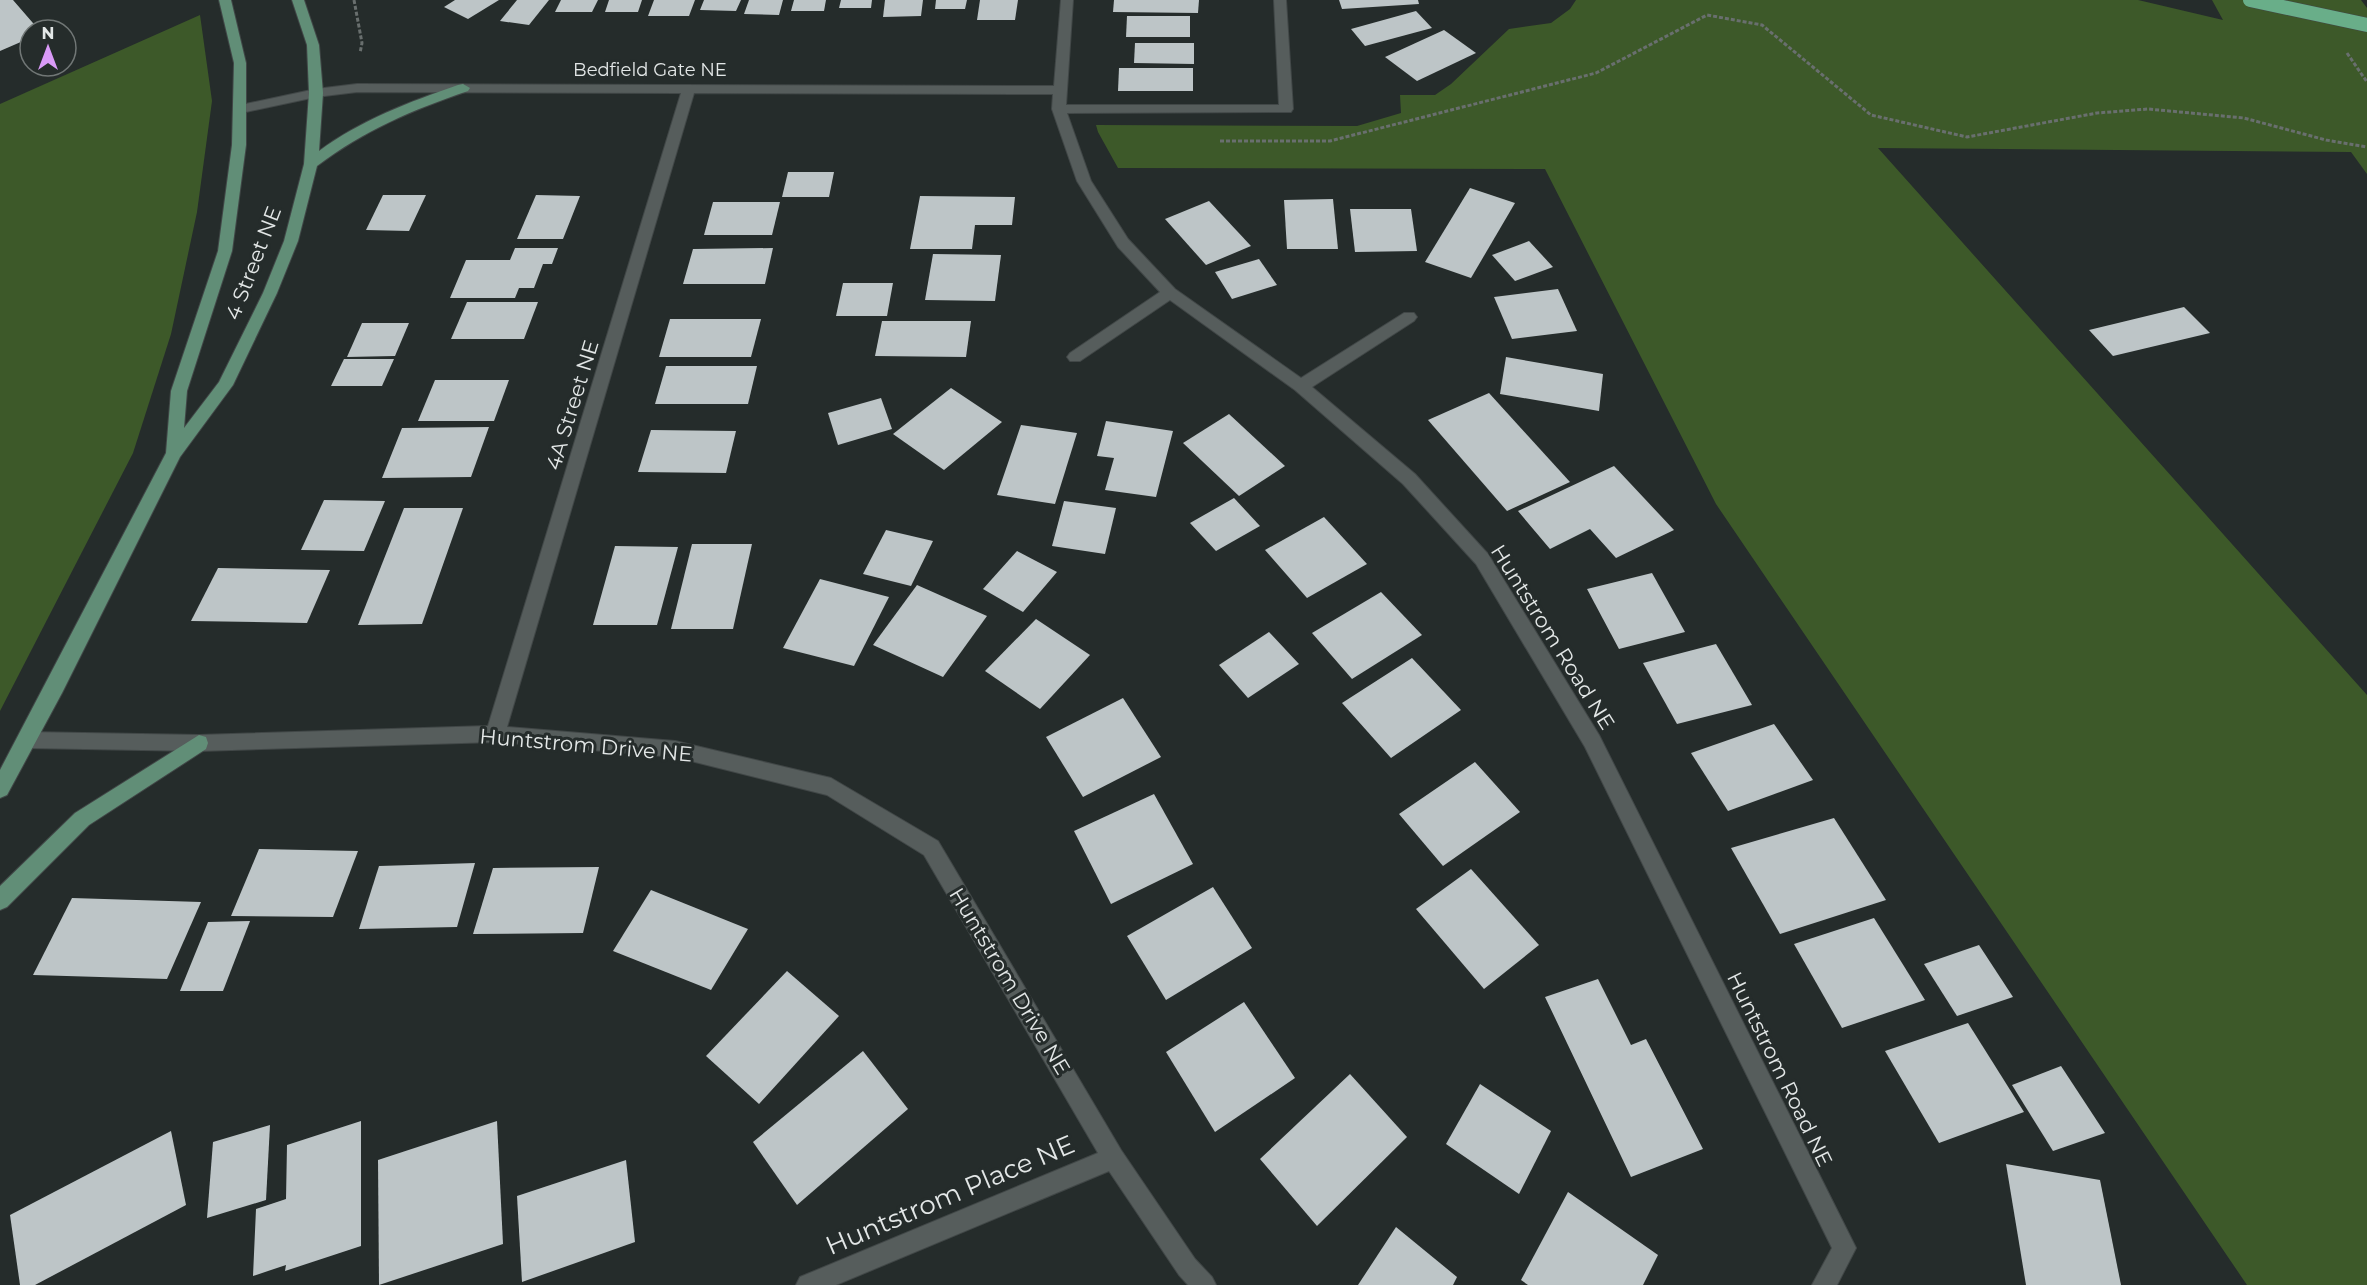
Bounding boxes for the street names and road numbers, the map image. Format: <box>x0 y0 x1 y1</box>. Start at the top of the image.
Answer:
street label: Bedfield Gate NE <box>573 59 727 81</box>
street label: 4 Street NE <box>220 203 286 323</box>
street label: 4A Street NE <box>540 337 604 473</box>
street label: Huntstrom Road NE <box>1486 540 1620 734</box>
street label: Huntstrom Drive NE <box>479 723 693 767</box>
street label: Huntstrom Drive NE <box>944 883 1076 1079</box>
street label: Huntstrom Road NE <box>1722 968 1838 1170</box>
street label: Huntstrom Place NE <box>821 1128 1079 1262</box>

